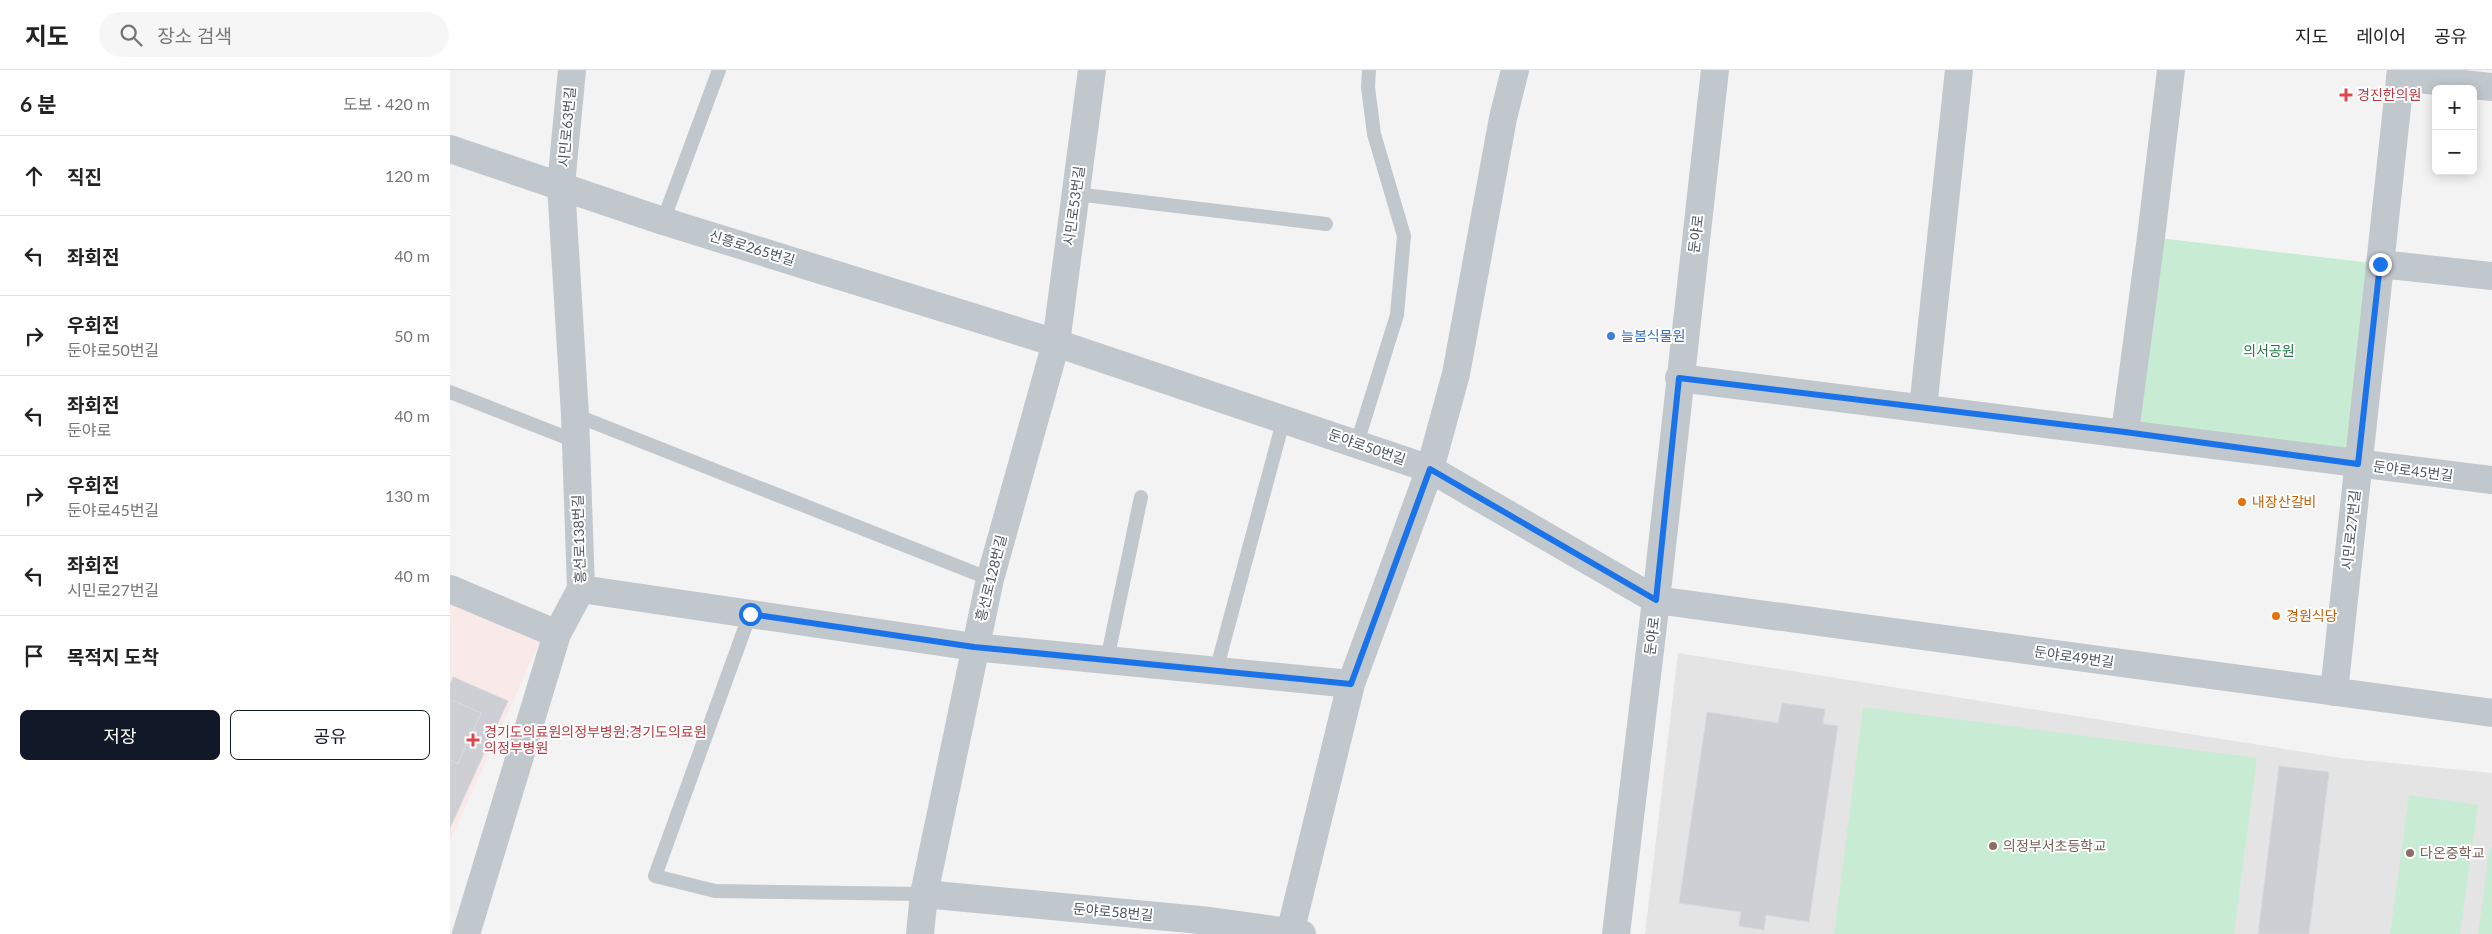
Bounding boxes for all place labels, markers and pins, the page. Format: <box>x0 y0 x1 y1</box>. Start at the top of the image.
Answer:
place label: 경진한의원 <box>2357 86 2421 103</box>
marker: 경진한의원 <box>2339 88 2353 102</box>
place label: 늘봄식물원 <box>1621 327 1685 344</box>
marker: 늘봄식물원 <box>1605 330 1617 342</box>
place label: 내장산갈비 <box>2252 493 2316 510</box>
marker: 내장산갈비 <box>2236 496 2248 508</box>
place label: 경원식당 <box>2286 607 2338 624</box>
marker: 경원식당 <box>2270 610 2282 622</box>
place label: 경기도의료원의정부병원;경기도의료원 의정부병원 <box>484 723 707 756</box>
marker: 경기도의료원의정부병원;경기도의료원 의정부병원 <box>466 733 480 747</box>
place label: 의정부서초등학교 <box>2003 837 2106 854</box>
marker: 의정부서초등학교 <box>1987 840 1999 852</box>
place label: 다온중학교 <box>2420 844 2485 861</box>
marker: 다온중학교 <box>2404 847 2416 859</box>

